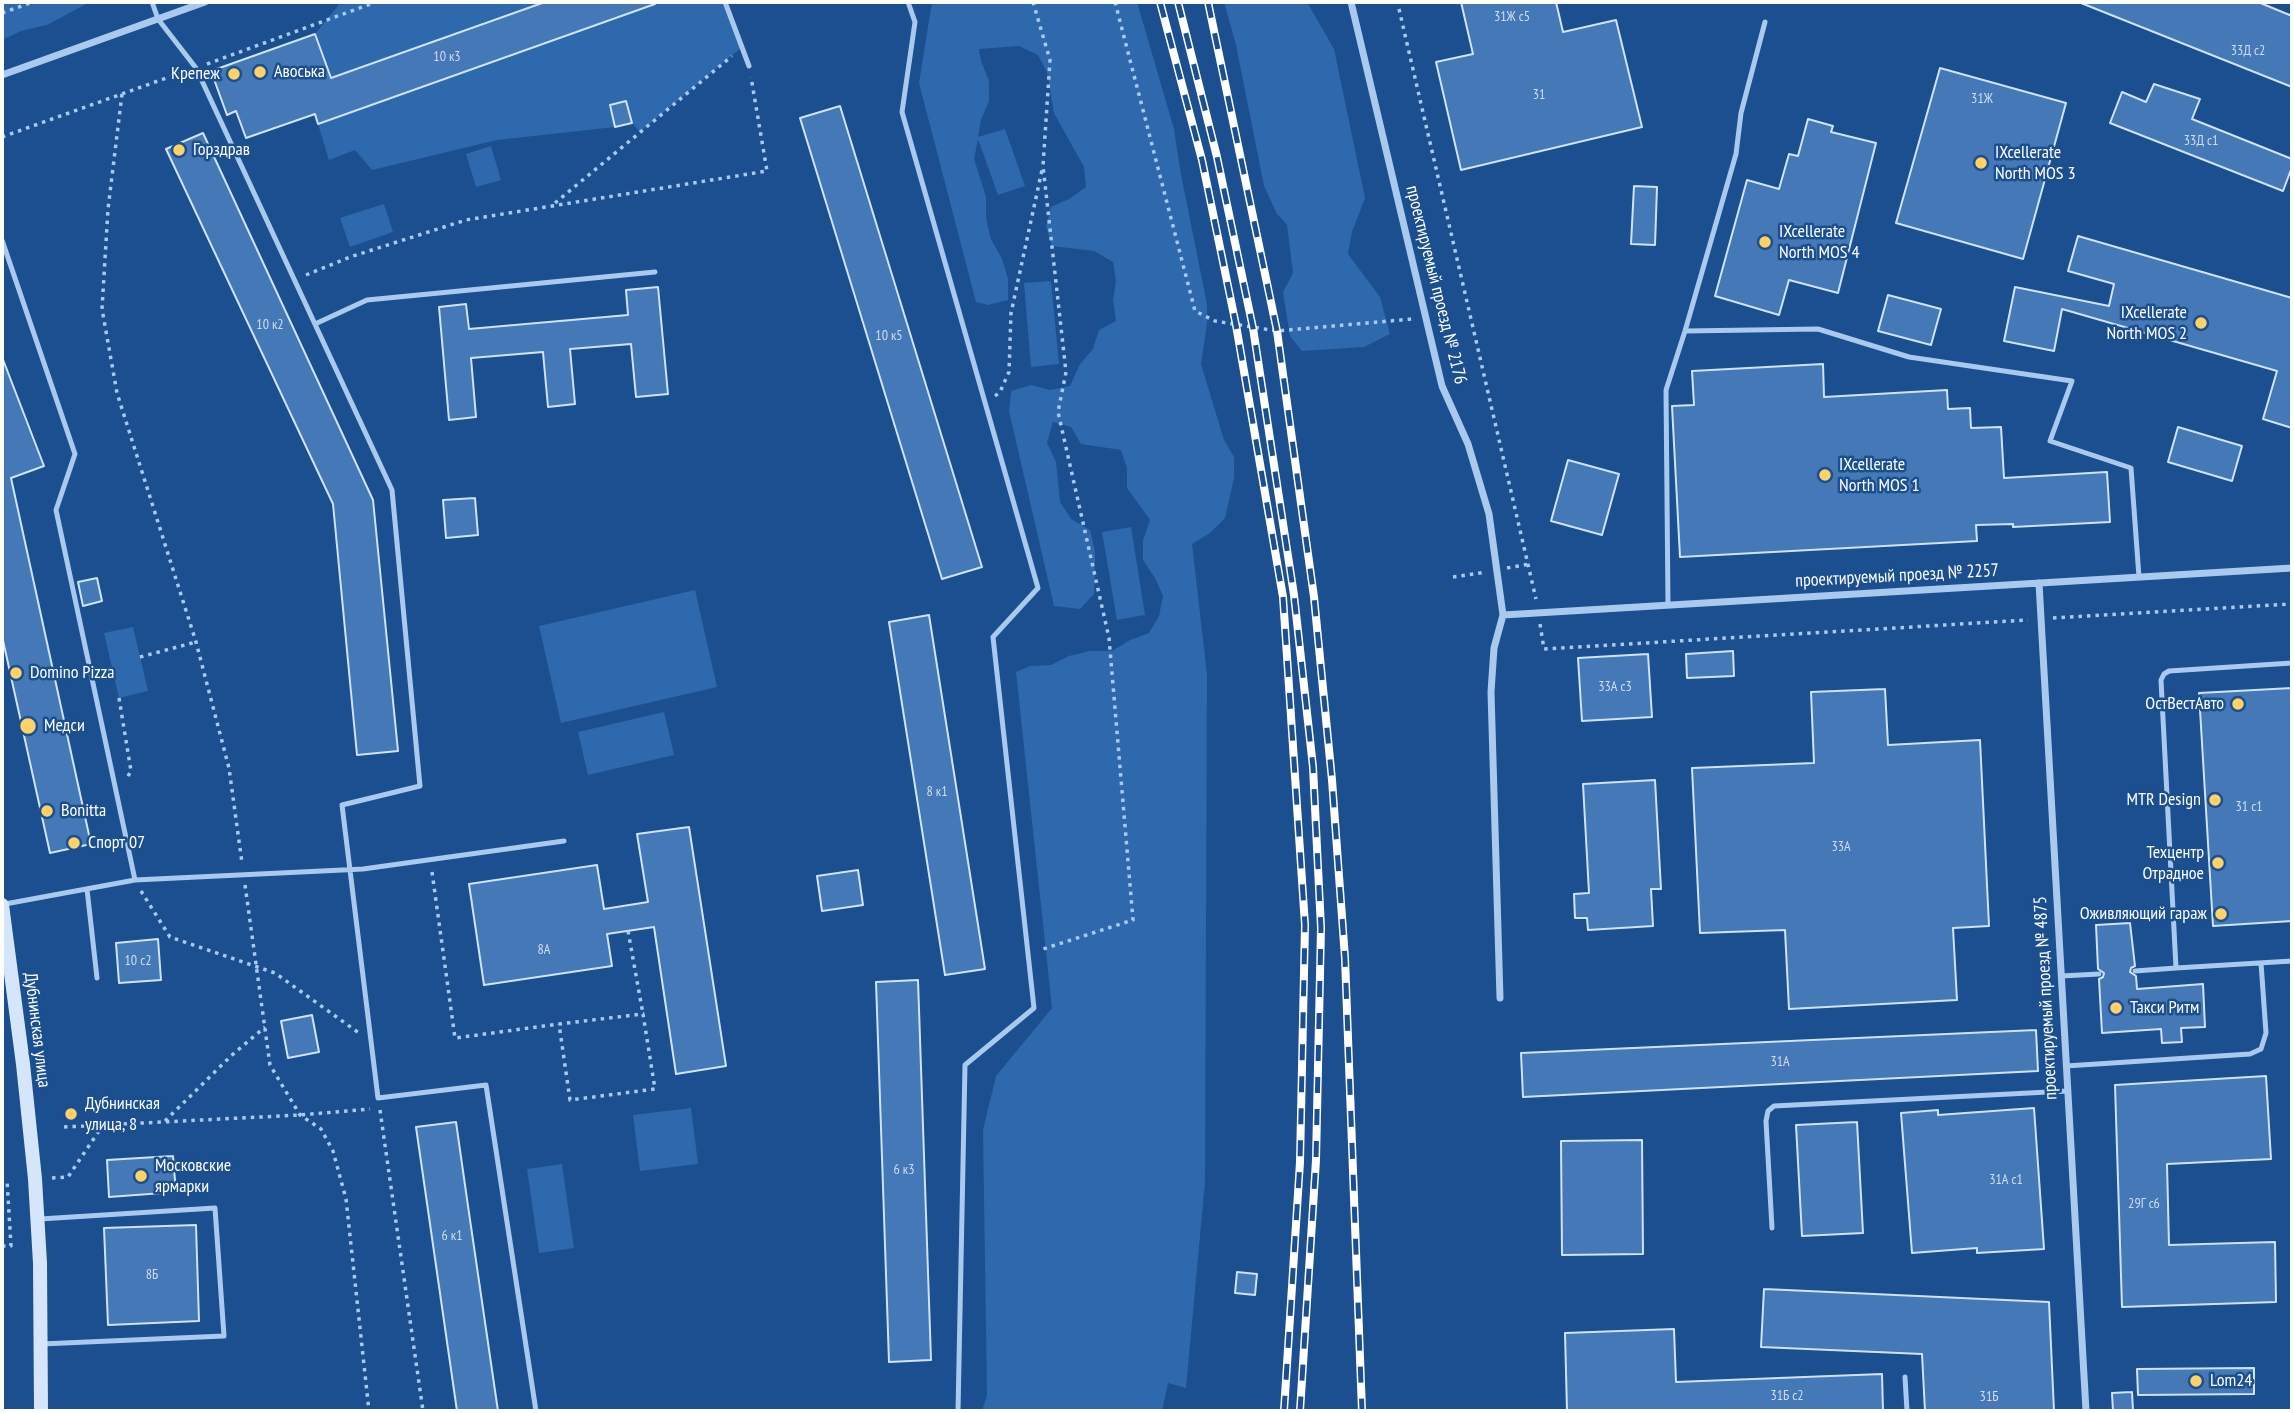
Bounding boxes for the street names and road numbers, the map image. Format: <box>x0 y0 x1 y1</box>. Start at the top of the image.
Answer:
street label: проектируемый проезд № 2176 <box>1401 183 1471 387</box>
street label: проектируемый проезд № 2257 <box>1795 560 1999 592</box>
street label: проектируемый проезд № 4875 <box>2030 896 2062 1100</box>
street label: Дубнинская улица <box>19 971 55 1089</box>

